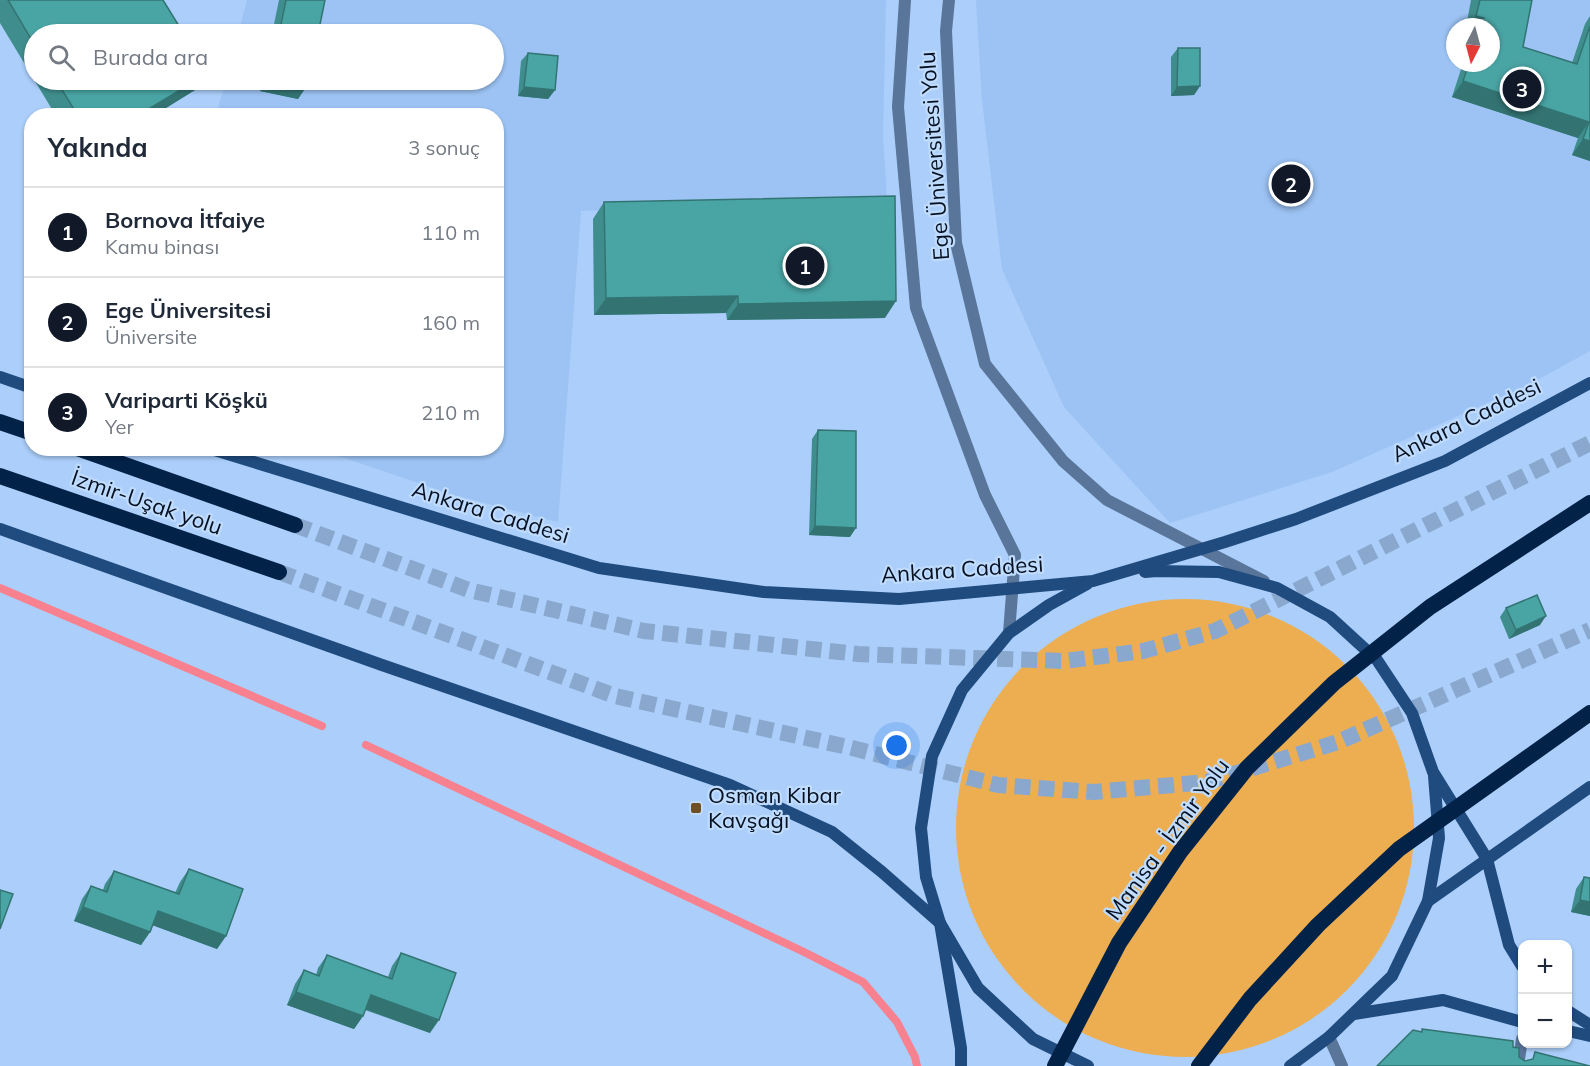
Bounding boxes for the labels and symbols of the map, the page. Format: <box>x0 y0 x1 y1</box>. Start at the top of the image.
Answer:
north arrow <box>1446 18 1500 72</box>
street label: Ege Üniversitesi Yolu <box>913 51 955 261</box>
pin: 3 <box>1502 66 1541 112</box>
pin: 2 <box>1272 162 1310 207</box>
pin: 1 <box>786 244 824 288</box>
street label: Ankara Caddesi <box>1387 372 1545 468</box>
street label: İzmir-Uşak yolu <box>68 463 226 541</box>
street label: Ankara Caddesi <box>409 475 573 549</box>
street label: Ankara Caddesi <box>880 549 1044 589</box>
your location <box>882 731 911 760</box>
street label: Manisa - İzmir Yolu <box>1099 753 1235 925</box>
place label: Osman Kibar Kavşağı <box>708 781 841 834</box>
marker: Osman Kibar Kavşağı <box>689 801 703 815</box>

